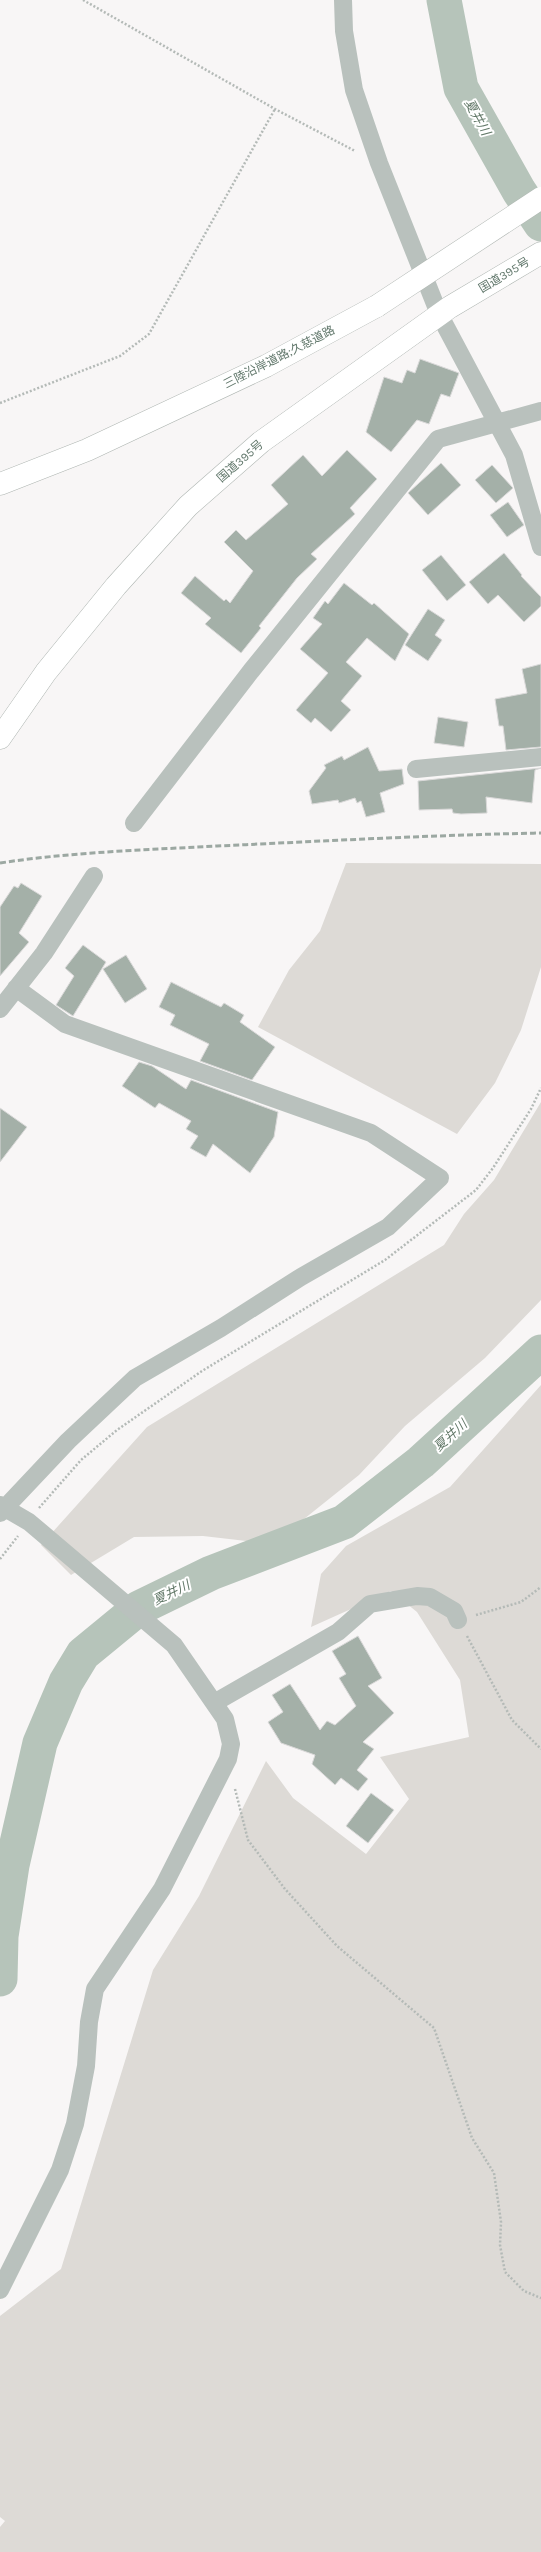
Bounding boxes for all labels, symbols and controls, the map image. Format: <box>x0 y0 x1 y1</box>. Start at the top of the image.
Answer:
water label: 夏井川 <box>462 97 495 140</box>
street label: 国道395号 <box>476 254 532 296</box>
street label: 三陸沿岸道路;久慈道路 <box>221 323 337 391</box>
street label: 国道395号 <box>214 437 266 485</box>
water label: 夏井川 <box>431 1415 471 1454</box>
water label: 夏井川 <box>150 1576 194 1608</box>

